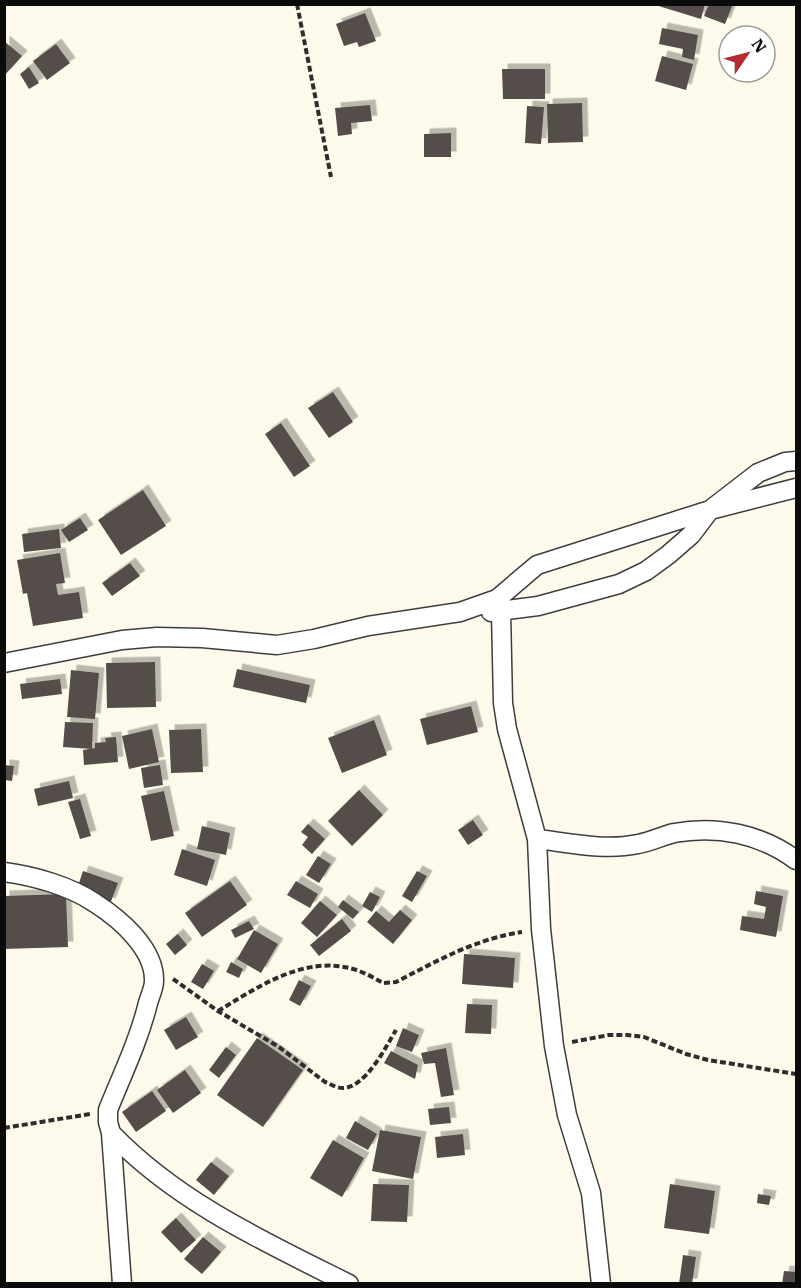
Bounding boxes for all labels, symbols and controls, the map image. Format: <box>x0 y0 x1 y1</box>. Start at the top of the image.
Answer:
north arrow <box>717 24 777 84</box>
text: N <box>747 34 771 56</box>

